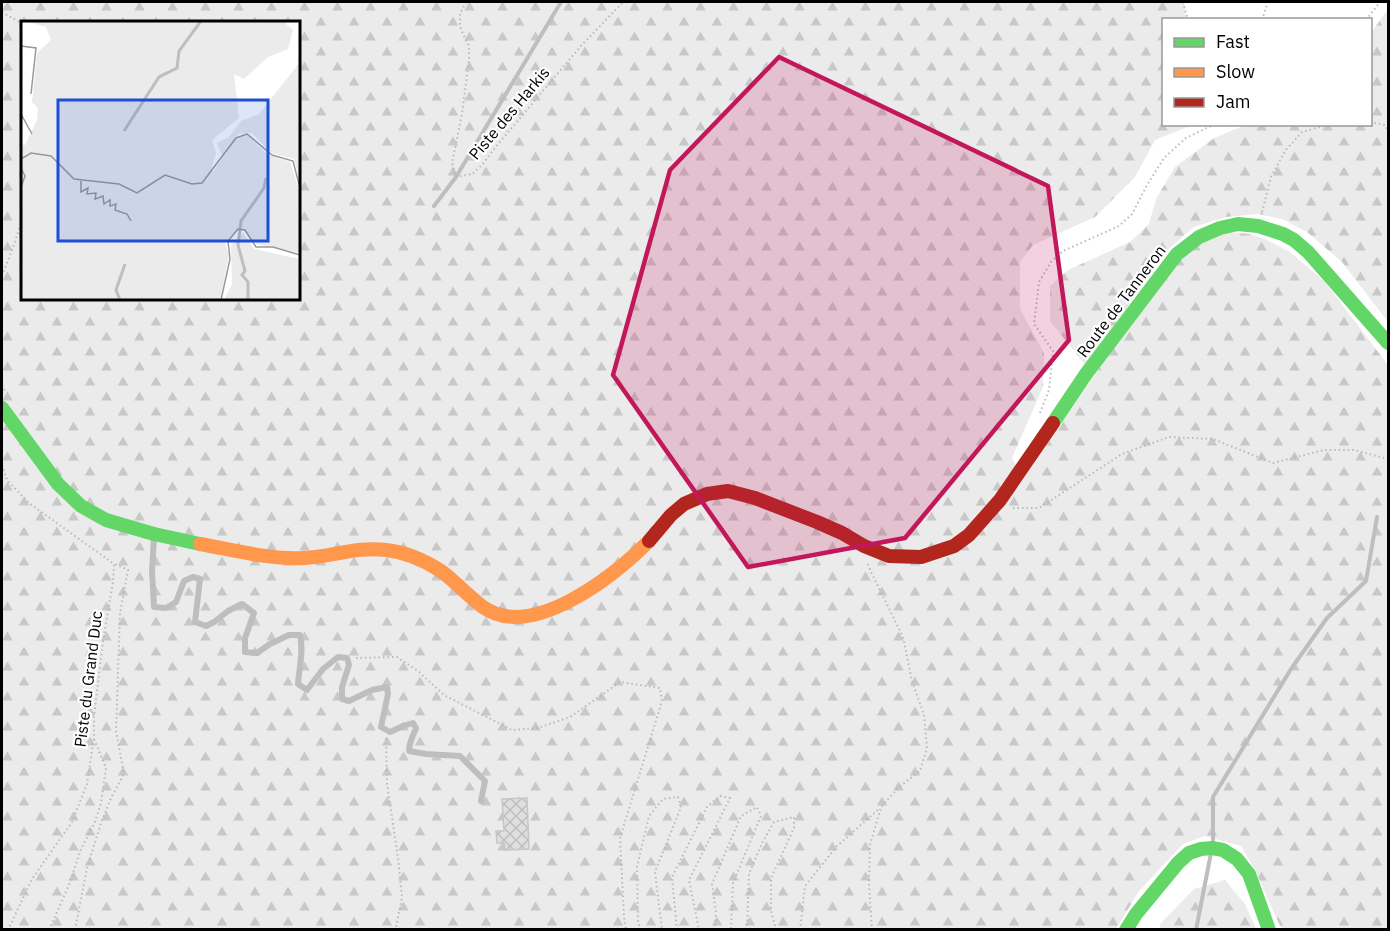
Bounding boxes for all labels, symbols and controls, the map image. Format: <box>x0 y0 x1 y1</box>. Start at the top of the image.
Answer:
legend <box>1162 18 1372 126</box>
inset map <box>21 21 300 300</box>
text: Fast <box>1216 30 1250 53</box>
text: Slow <box>1216 60 1255 83</box>
street label: Piste des Harkis <box>464 62 554 164</box>
text: Jam <box>1216 90 1251 113</box>
street label: Route de Tanneron <box>1072 241 1170 361</box>
street label: Piste du Grand Duc <box>70 610 106 748</box>

